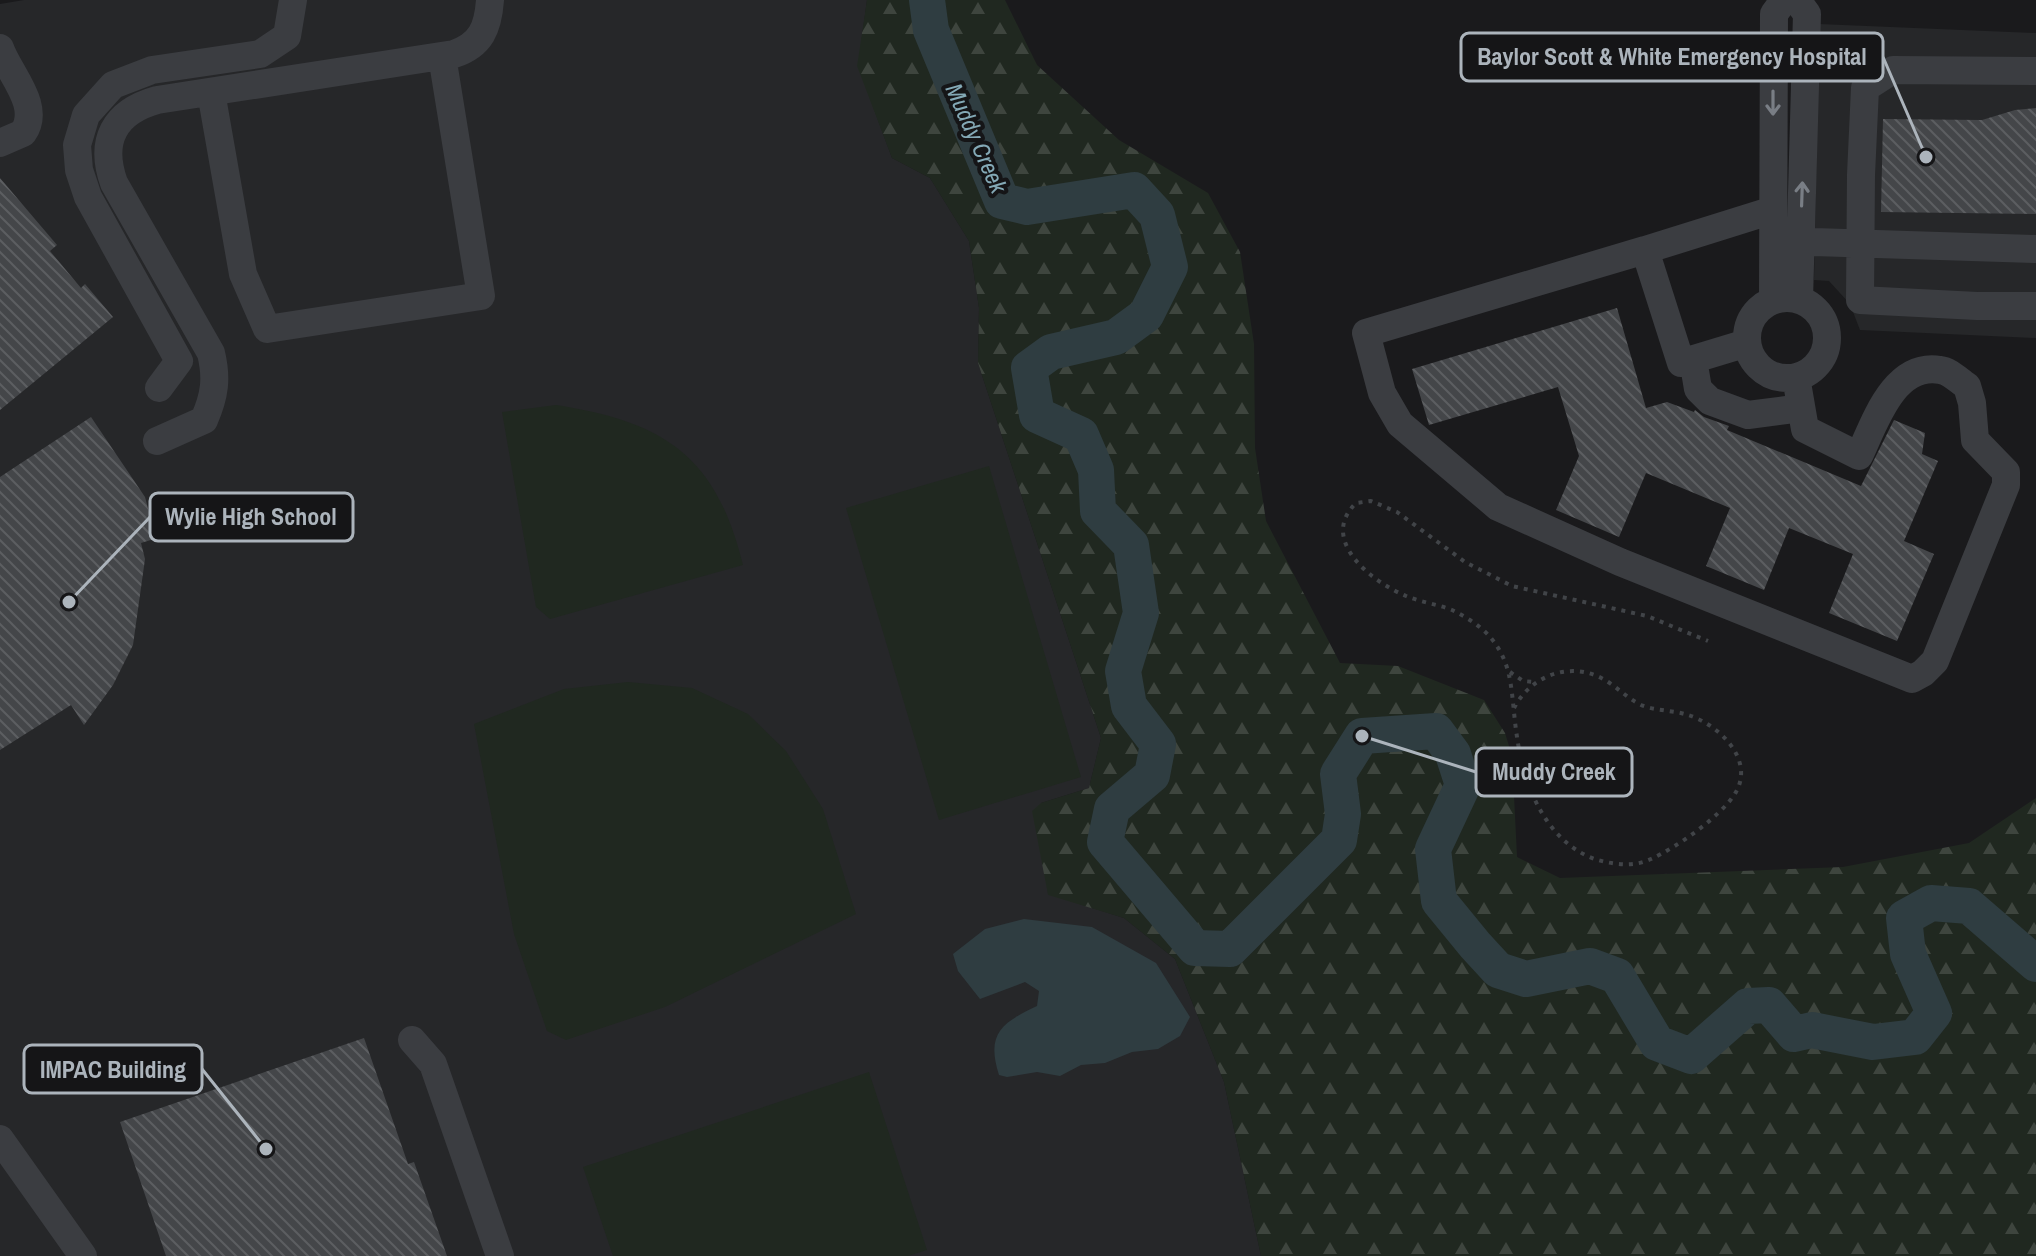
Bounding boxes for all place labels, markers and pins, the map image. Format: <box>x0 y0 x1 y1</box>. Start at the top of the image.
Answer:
callout: Baylor Scott & White Emergency Hospital <box>1461 33 1883 81</box>
callout: Wylie High School <box>150 493 353 541</box>
callout: Muddy Creek <box>1476 748 1632 796</box>
callout: IMPAC Building <box>24 1045 202 1093</box>

